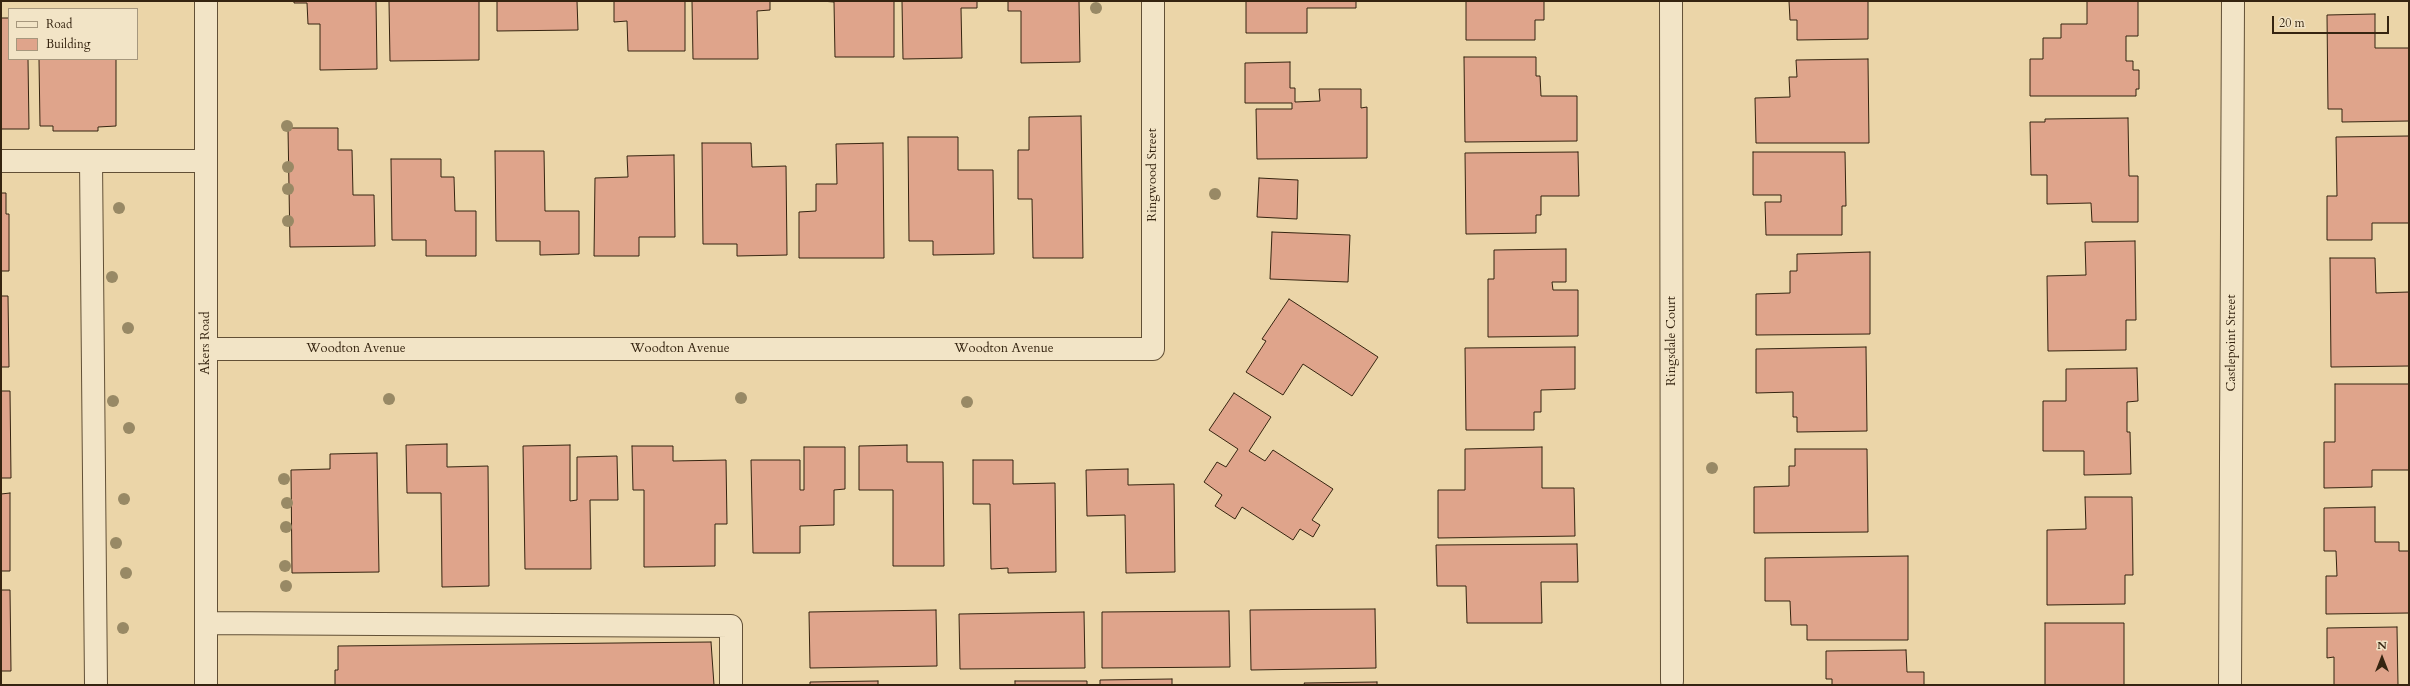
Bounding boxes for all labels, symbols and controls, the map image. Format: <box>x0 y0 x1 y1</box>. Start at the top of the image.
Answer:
legend <box>8 8 138 60</box>
scale bar <box>2274 8 2391 34</box>
text: 20 m <box>2279 15 2305 31</box>
text: Road <box>46 16 72 32</box>
text: Building <box>46 36 90 52</box>
street label: Ringwood Street <box>1145 128 1161 222</box>
street label: Castlepoint Street <box>2224 294 2240 392</box>
street label: Ringsdale Court <box>1664 296 1680 386</box>
street label: Akers Road <box>198 311 214 375</box>
street label: Woodton Avenue <box>306 341 406 357</box>
street label: Woodton Avenue <box>630 341 730 357</box>
street label: Woodton Avenue <box>954 341 1054 357</box>
north arrow <box>2362 638 2402 678</box>
text: N <box>2377 638 2387 653</box>

